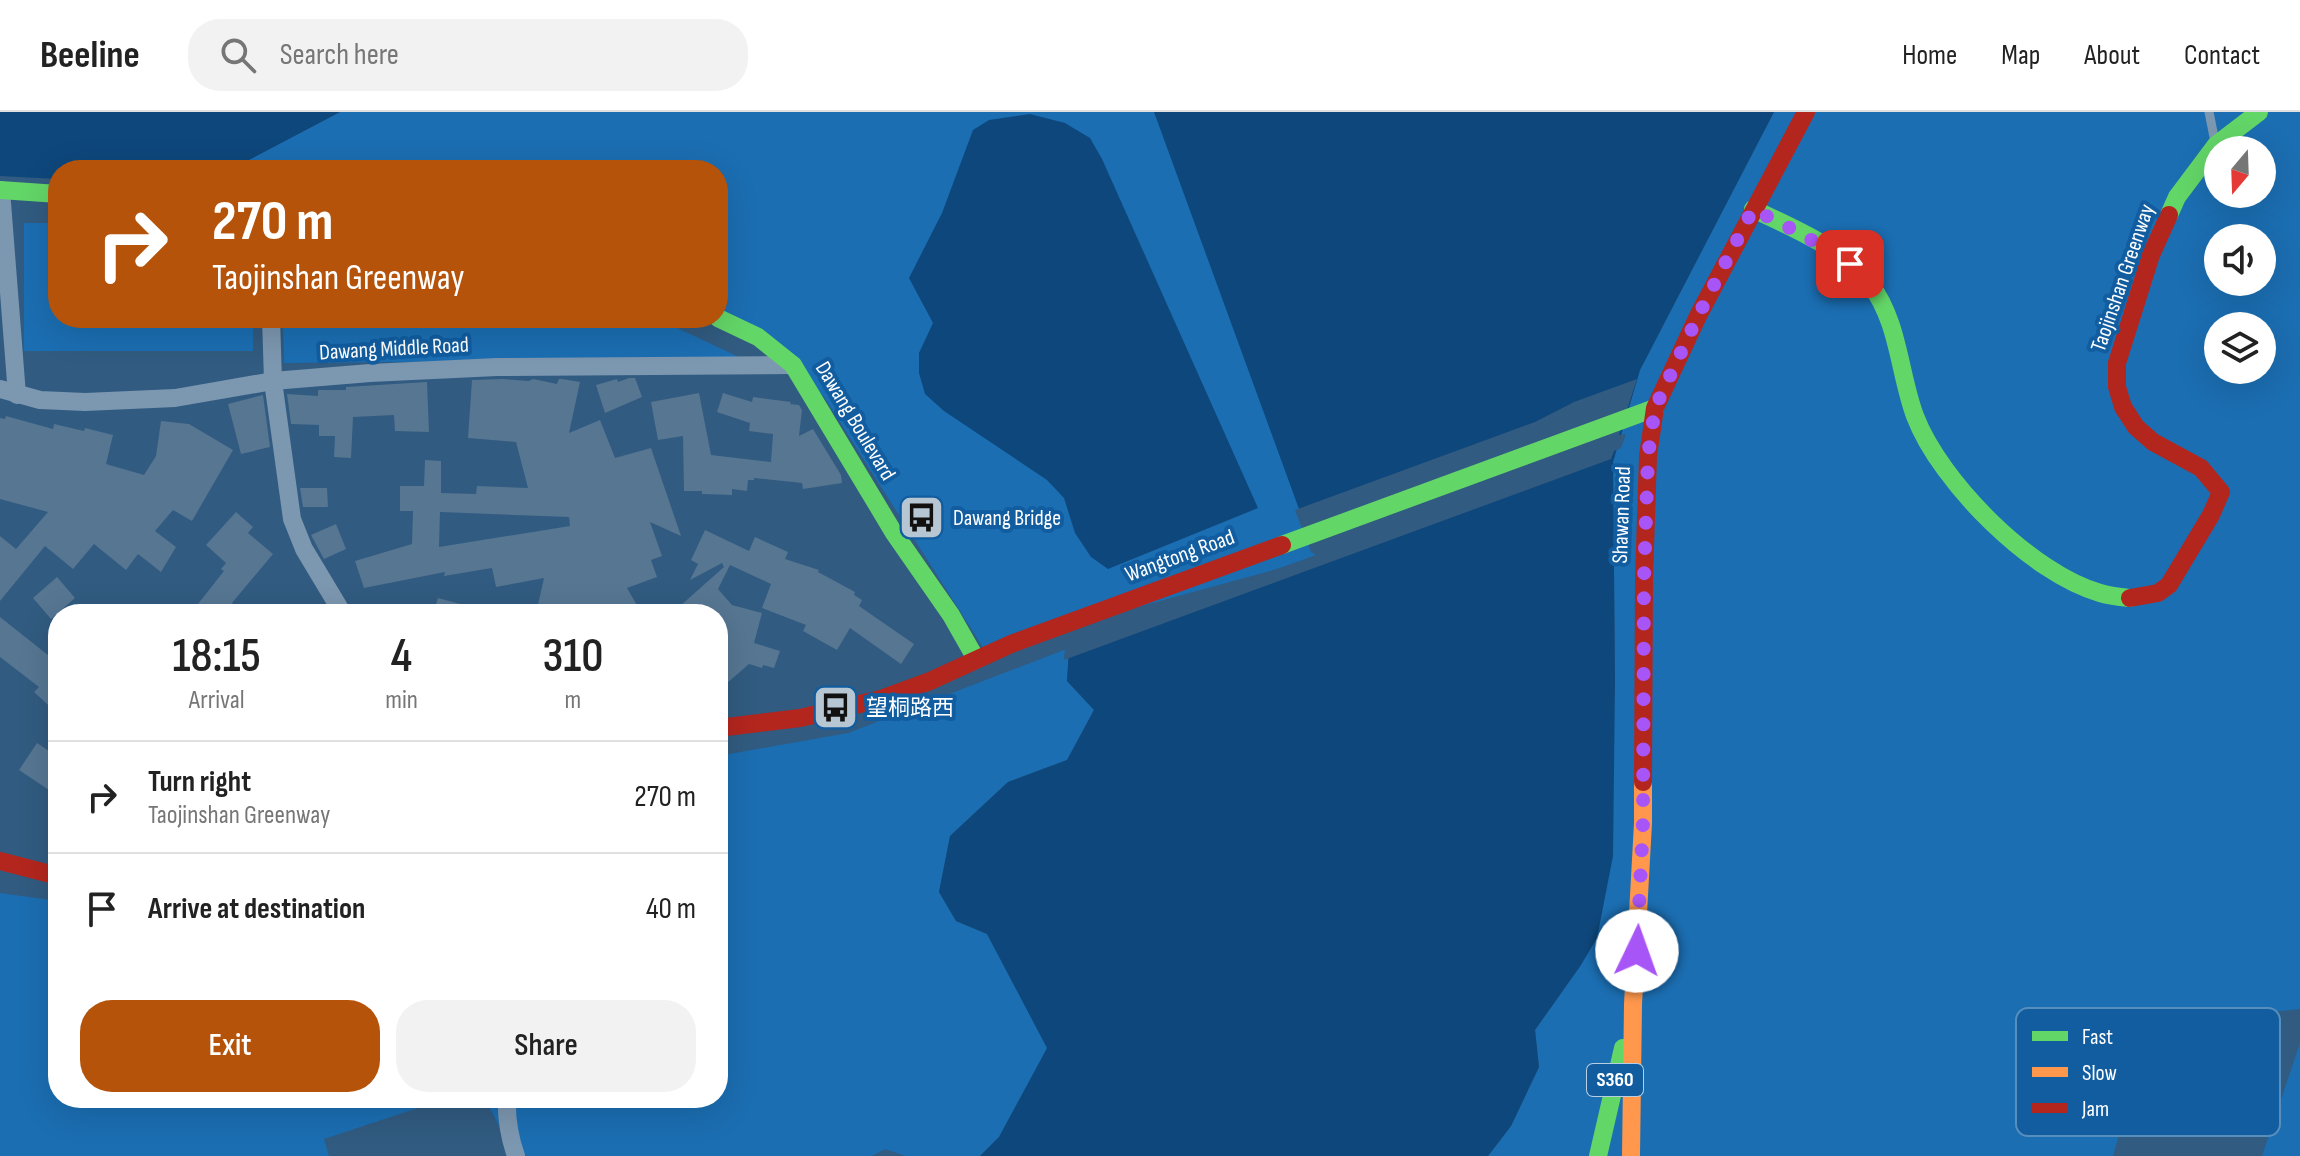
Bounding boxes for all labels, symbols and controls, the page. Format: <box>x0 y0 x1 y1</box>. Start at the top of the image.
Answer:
search box <box>188 19 748 91</box>
text: Beeline <box>40 33 140 78</box>
icon: search <box>216 33 260 77</box>
text: Search here <box>280 37 399 73</box>
text: Home <box>1902 39 1957 72</box>
text: Map <box>2001 39 2040 72</box>
text: About <box>2084 39 2140 72</box>
text: Contact <box>2184 39 2260 72</box>
north arrow <box>2204 136 2276 208</box>
map controls <box>2204 136 2276 384</box>
text: 270 m <box>212 189 333 256</box>
icon: right <box>80 192 184 296</box>
street label: Taojinshan Greenway <box>2085 200 2161 355</box>
button: sound <box>2204 224 2276 296</box>
pin <box>1816 230 1884 298</box>
icon: arrive <box>1828 242 1872 286</box>
text: Taojinshan Greenway <box>212 257 464 300</box>
button: layers <box>2204 312 2276 384</box>
street label: Dawang Middle Road <box>318 332 470 366</box>
street label: Dawang Boulevard <box>809 357 901 485</box>
street label: Shawan Road <box>1607 466 1637 564</box>
bus stop icon: Dawang Bridge <box>898 494 946 542</box>
place label: Dawang Bridge <box>953 505 1061 532</box>
street label: Wangtong Road <box>1122 524 1238 588</box>
text: 18:15 <box>172 628 261 685</box>
text: 4 <box>391 628 412 685</box>
text: 310 <box>542 628 604 685</box>
bus stop icon: 望桐路西 <box>811 684 859 732</box>
text: Arrival <box>189 685 245 716</box>
text: min <box>385 685 418 716</box>
text: m <box>565 685 581 716</box>
place label: 望桐路西 <box>866 695 954 722</box>
text: Turn right <box>148 764 251 800</box>
icon: right <box>80 775 124 819</box>
text: 270 m <box>634 779 696 815</box>
text: Taojinshan Greenway <box>148 800 330 831</box>
icon: arrive <box>80 887 124 931</box>
text: Arrive at destination <box>148 891 365 927</box>
text: 40 m <box>646 891 696 927</box>
position arrow <box>1595 909 1679 993</box>
button: Exit <box>80 1000 380 1092</box>
button: Share <box>396 1000 696 1092</box>
legend <box>2016 1008 2280 1136</box>
text: Fast <box>2082 1024 2113 1051</box>
text: Slow <box>2082 1060 2117 1087</box>
road number: S360 <box>1587 1064 1643 1096</box>
text: Jam <box>2081 1096 2109 1123</box>

